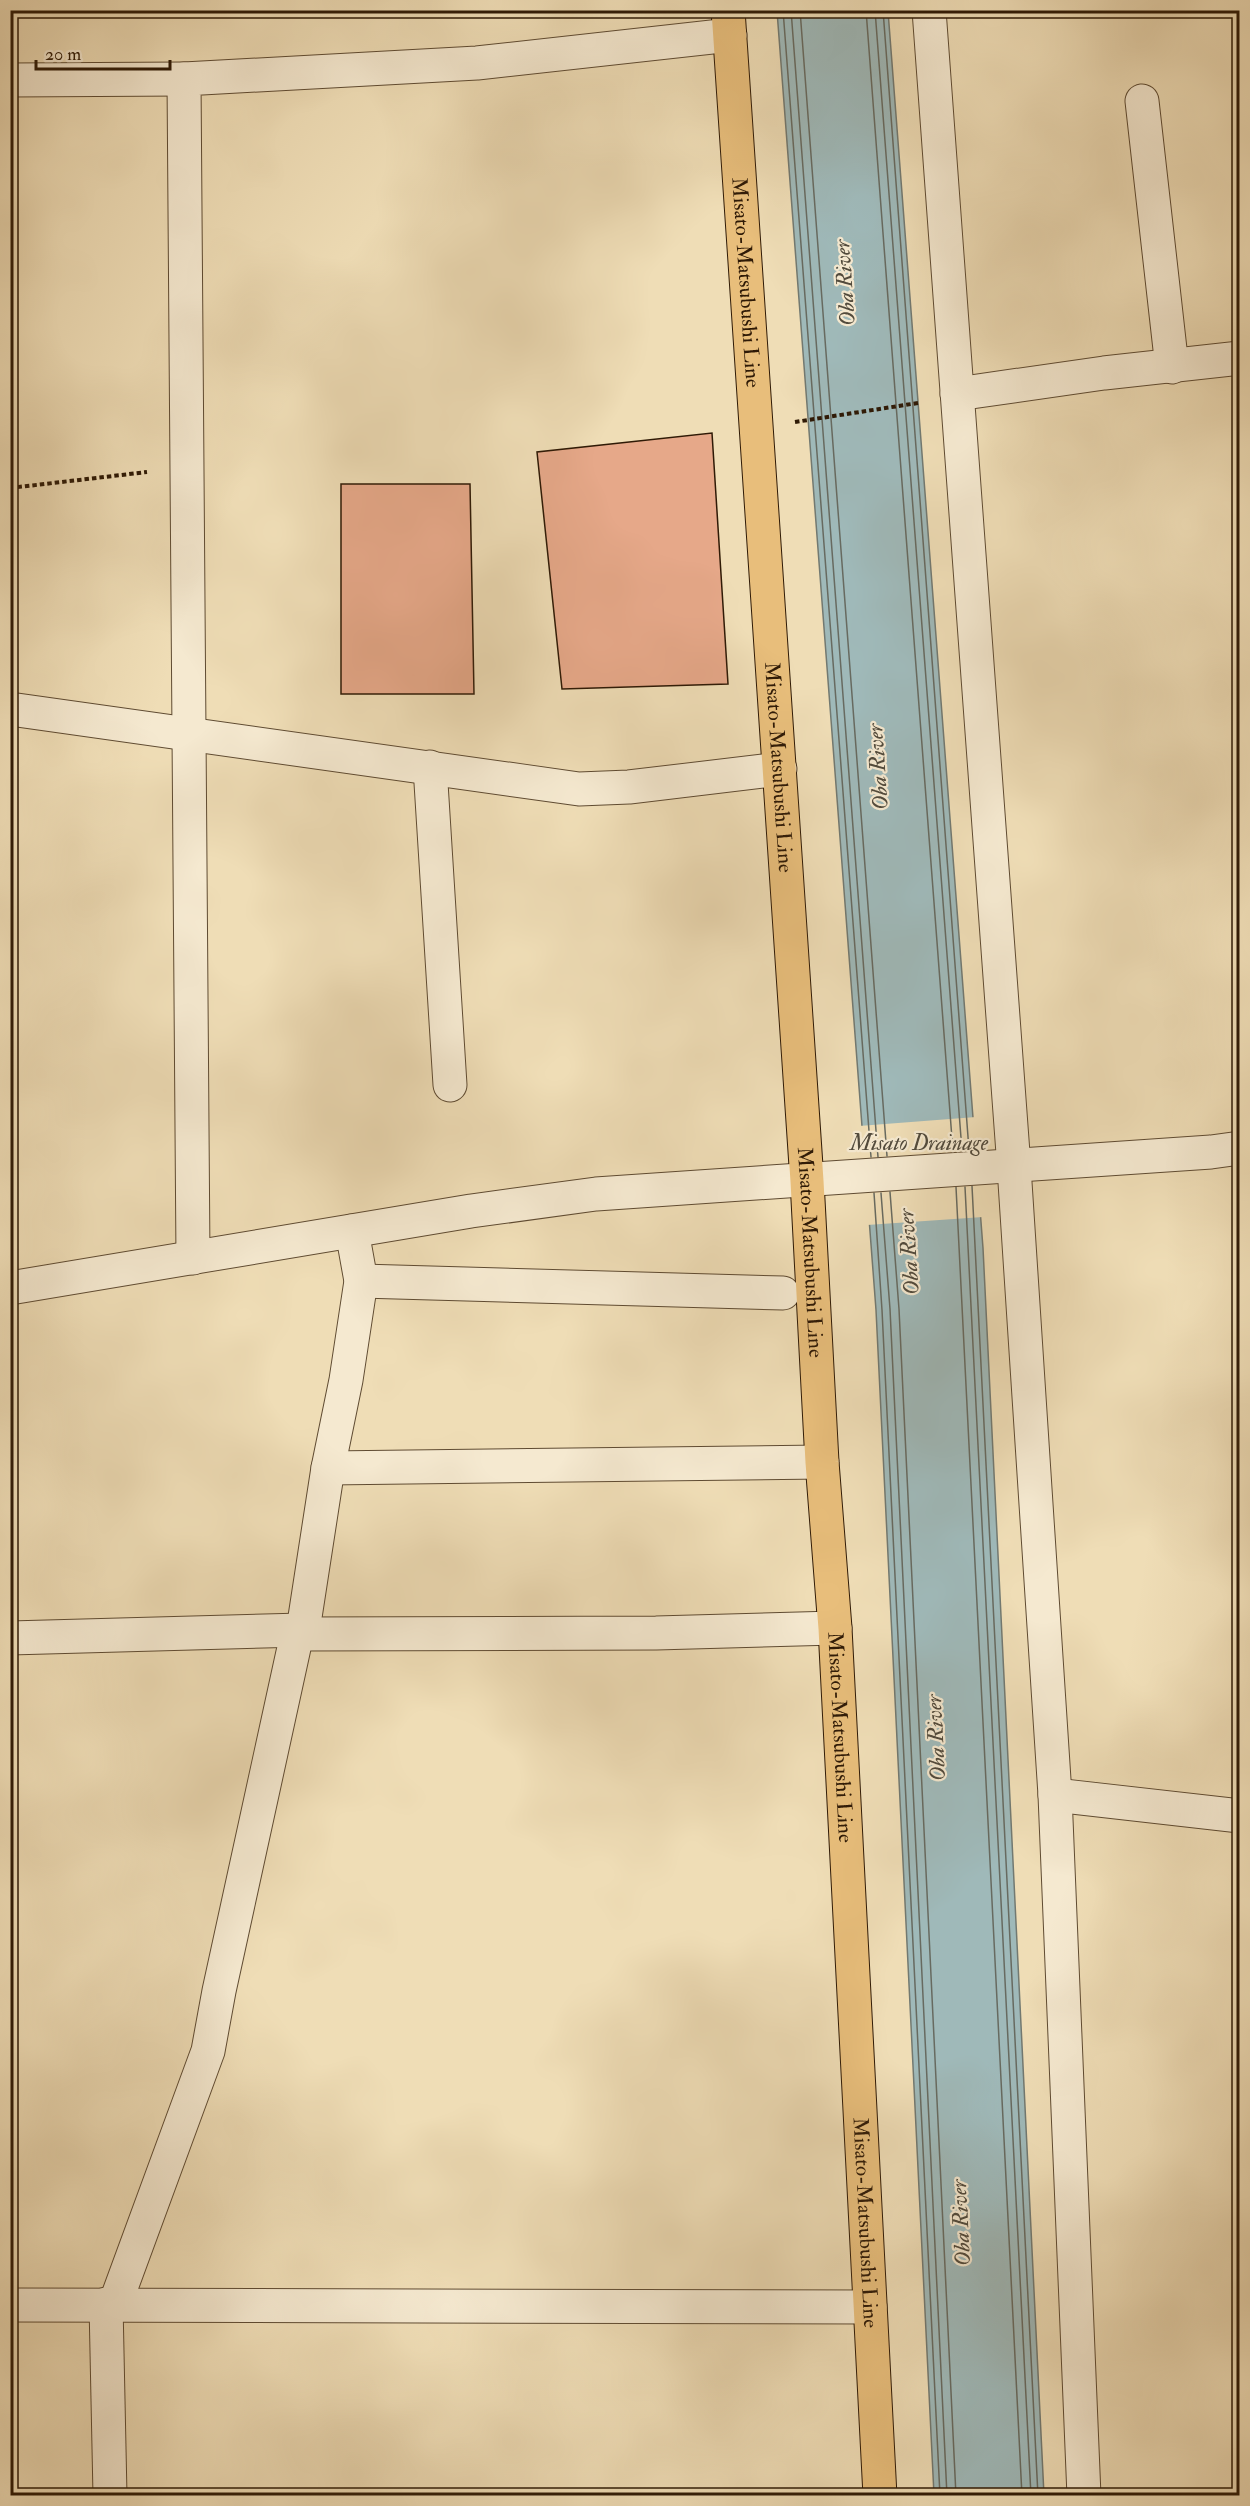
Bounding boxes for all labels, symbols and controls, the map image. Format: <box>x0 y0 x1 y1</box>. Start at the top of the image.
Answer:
scale bar <box>36 33 170 71</box>
text: 20 m <box>45 43 81 66</box>
street label: Misato-Matsubushi Line <box>726 176 767 389</box>
water label: Oba River <box>828 237 862 327</box>
street label: Misato-Matsubushi Line <box>759 661 800 874</box>
water label: Oba River <box>861 721 895 811</box>
water label: Misato Drainage <box>848 1129 989 1157</box>
street label: Misato-Matsubushi Line <box>791 1146 830 1358</box>
water label: Oba River <box>892 1206 926 1296</box>
street label: Misato-Matsubushi Line <box>822 1631 860 1844</box>
water label: Oba River <box>920 1692 952 1782</box>
street label: Misato-Matsubushi Line <box>847 2117 885 2329</box>
water label: Oba River <box>945 2177 977 2267</box>

